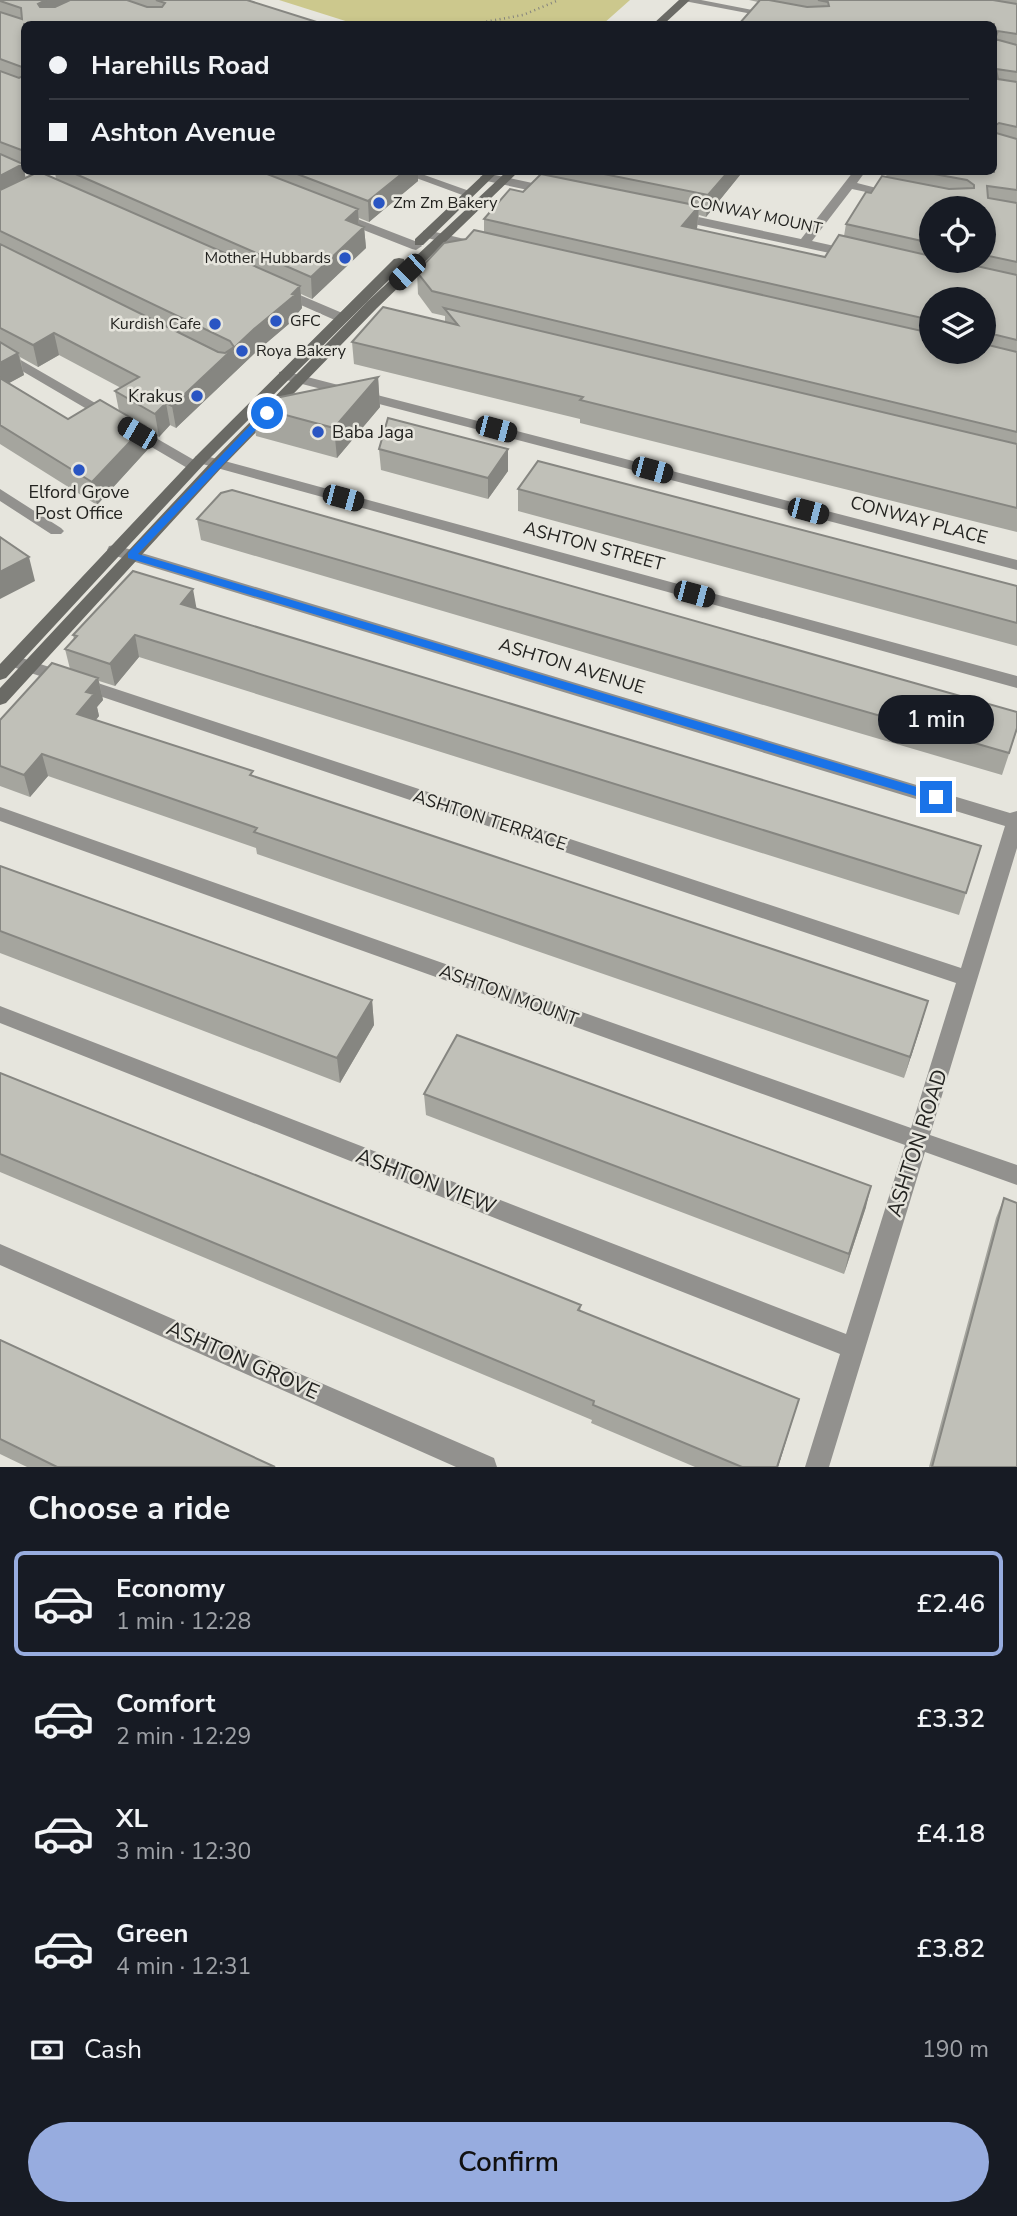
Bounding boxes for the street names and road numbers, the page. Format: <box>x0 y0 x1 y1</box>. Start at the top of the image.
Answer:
street label: CONWAY MOUNT <box>688 190 824 240</box>
street label: CONWAY PLACE <box>848 490 990 550</box>
street label: ASHTON STREET <box>521 516 667 576</box>
street label: ASHTON AVENUE <box>496 632 648 700</box>
street label: ASHTON TERRACE <box>410 784 570 856</box>
street label: ASHTON MOUNT <box>436 959 582 1031</box>
street label: ASHTON ROAD <box>880 1066 954 1220</box>
street label: ASHTON VIEW <box>352 1141 500 1221</box>
street label: ASHTON GROVE <box>162 1314 324 1406</box>

